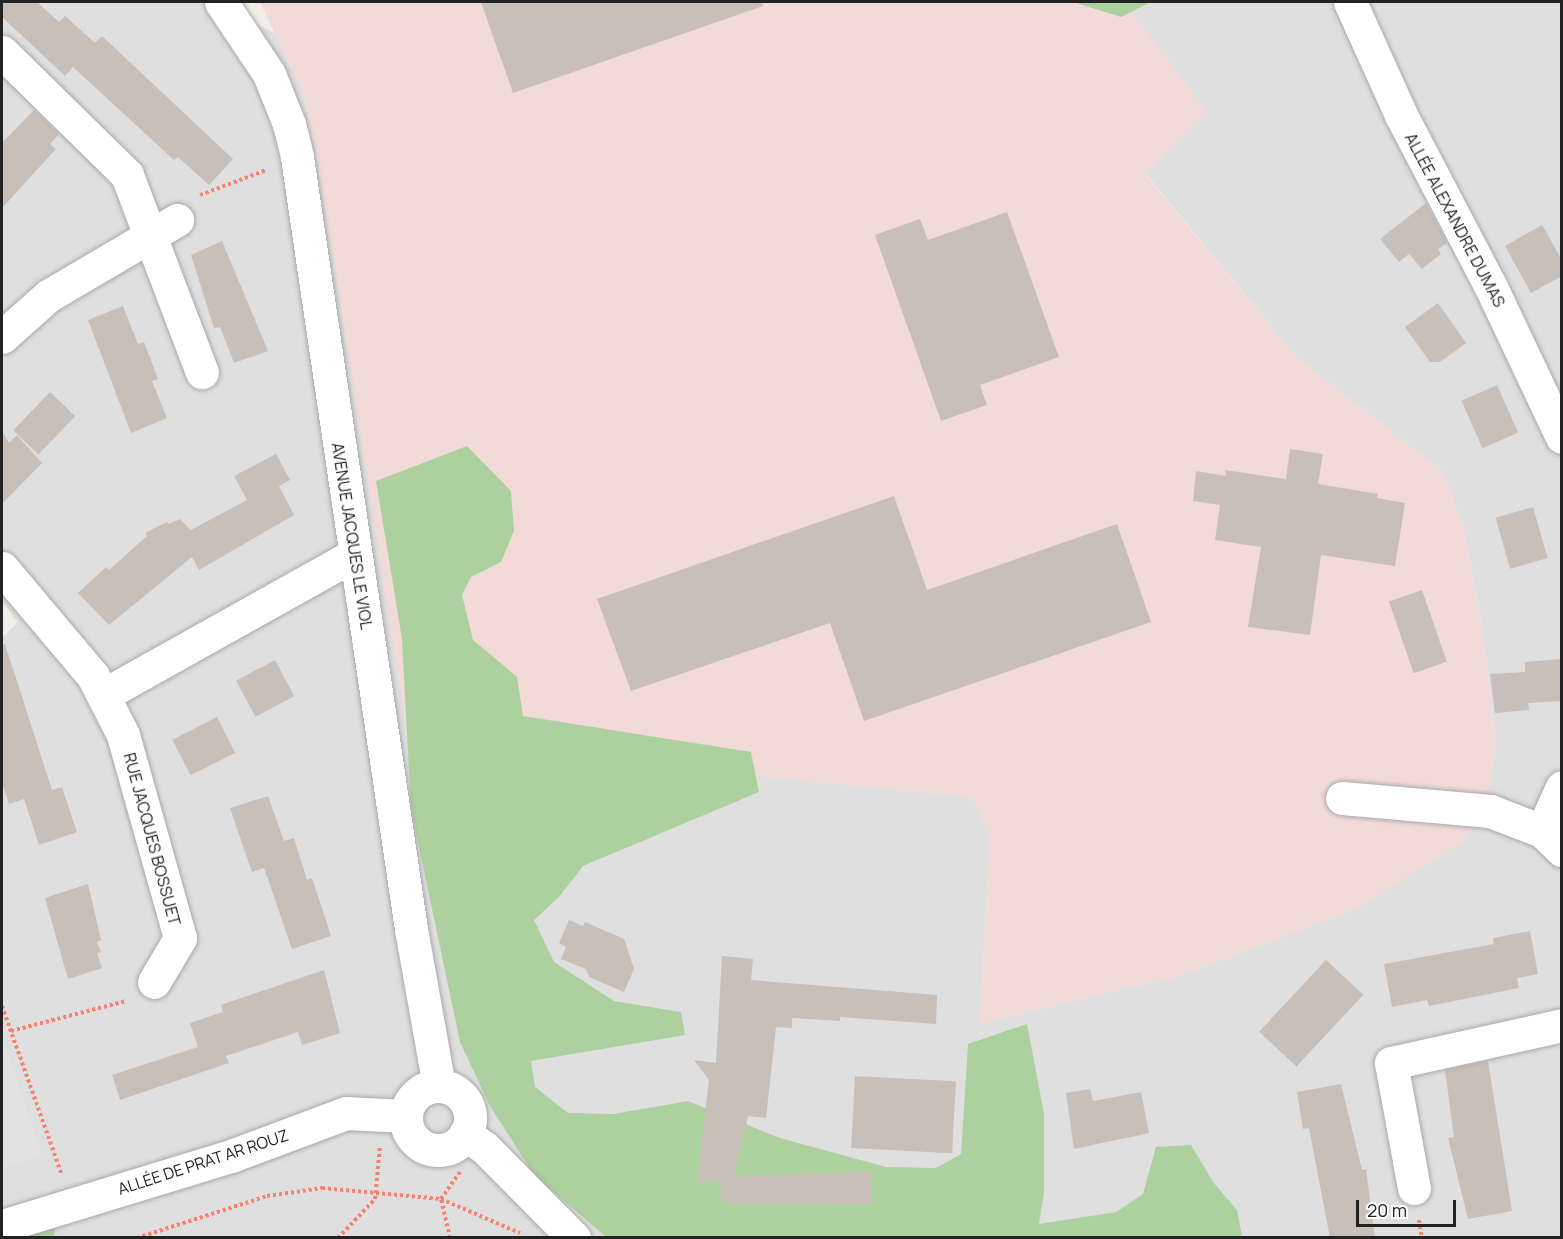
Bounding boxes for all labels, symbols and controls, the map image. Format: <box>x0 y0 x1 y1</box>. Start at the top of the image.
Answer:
street label: ALLÉE ALEXANDRE DUMAS <box>1401 130 1509 310</box>
street label: AVENUE JACQUES LE VIOL <box>328 441 376 631</box>
street label: RUE JACQUES BOSSUET <box>120 751 184 927</box>
street label: ALLÉE DE PRAT AR ROUZ <box>115 1125 291 1199</box>
scale bar <box>1359 1188 1460 1226</box>
text: 20 m <box>1367 1198 1407 1222</box>

